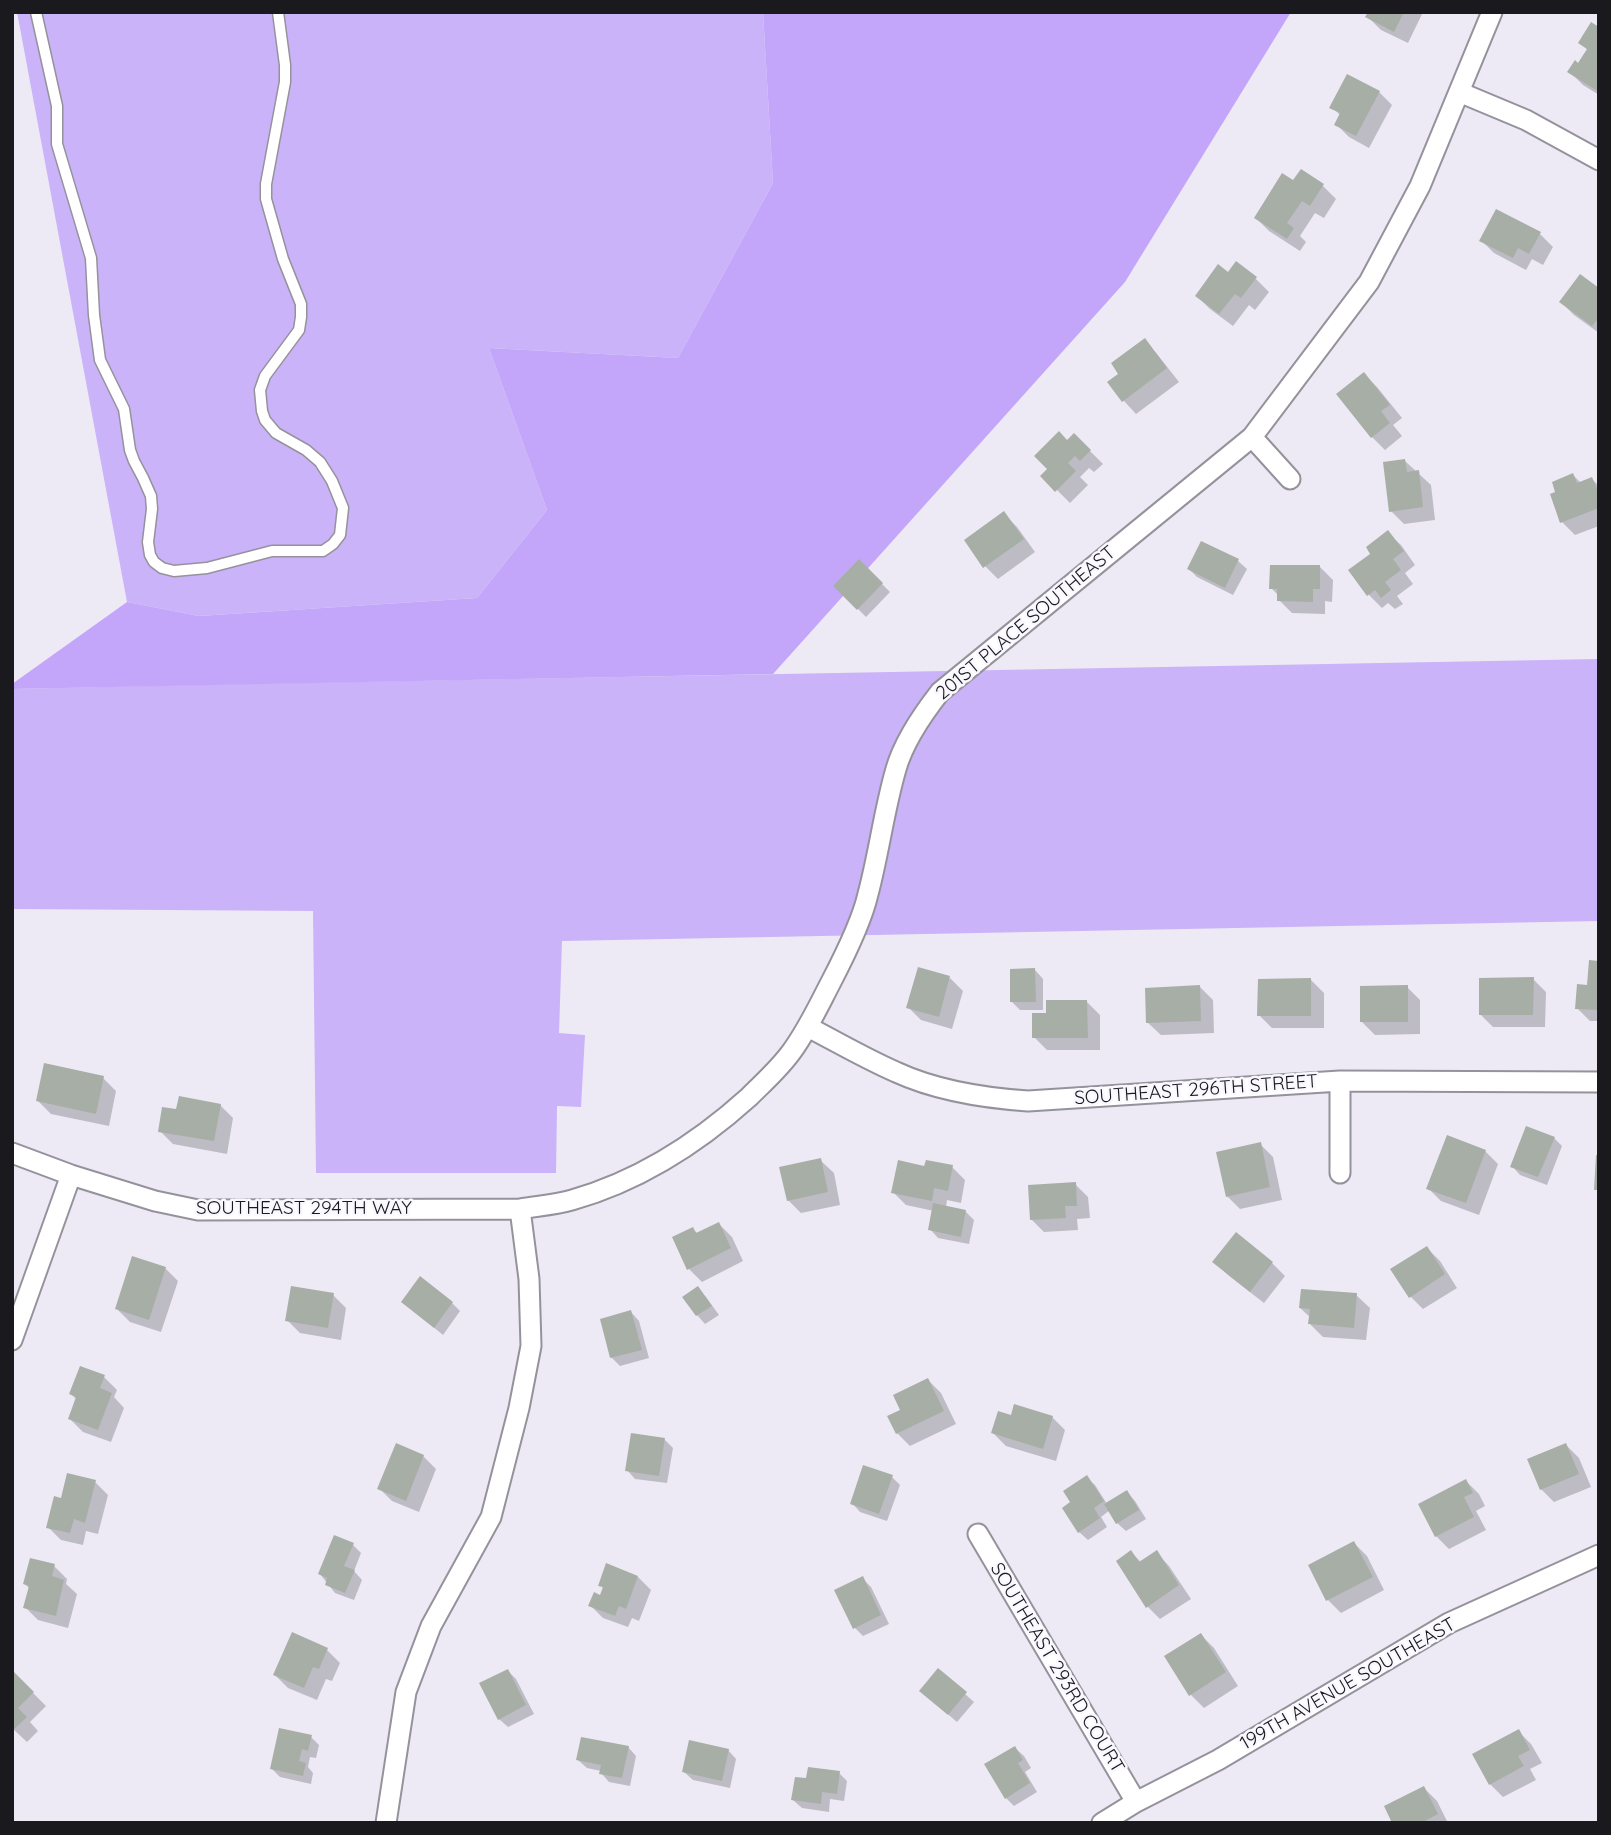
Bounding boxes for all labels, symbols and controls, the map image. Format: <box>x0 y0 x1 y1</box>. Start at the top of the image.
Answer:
street label: 201ST PLACE SOUTHEAST <box>932 541 1120 705</box>
street label: SOUTHEAST 296TH STREET <box>1074 1070 1318 1110</box>
street label: SOUTHEAST 294TH WAY <box>196 1197 412 1219</box>
street label: SOUTHEAST 293RD COURT <box>985 1559 1129 1777</box>
street label: 199TH AVENUE SOUTHEAST <box>1236 1613 1460 1755</box>

